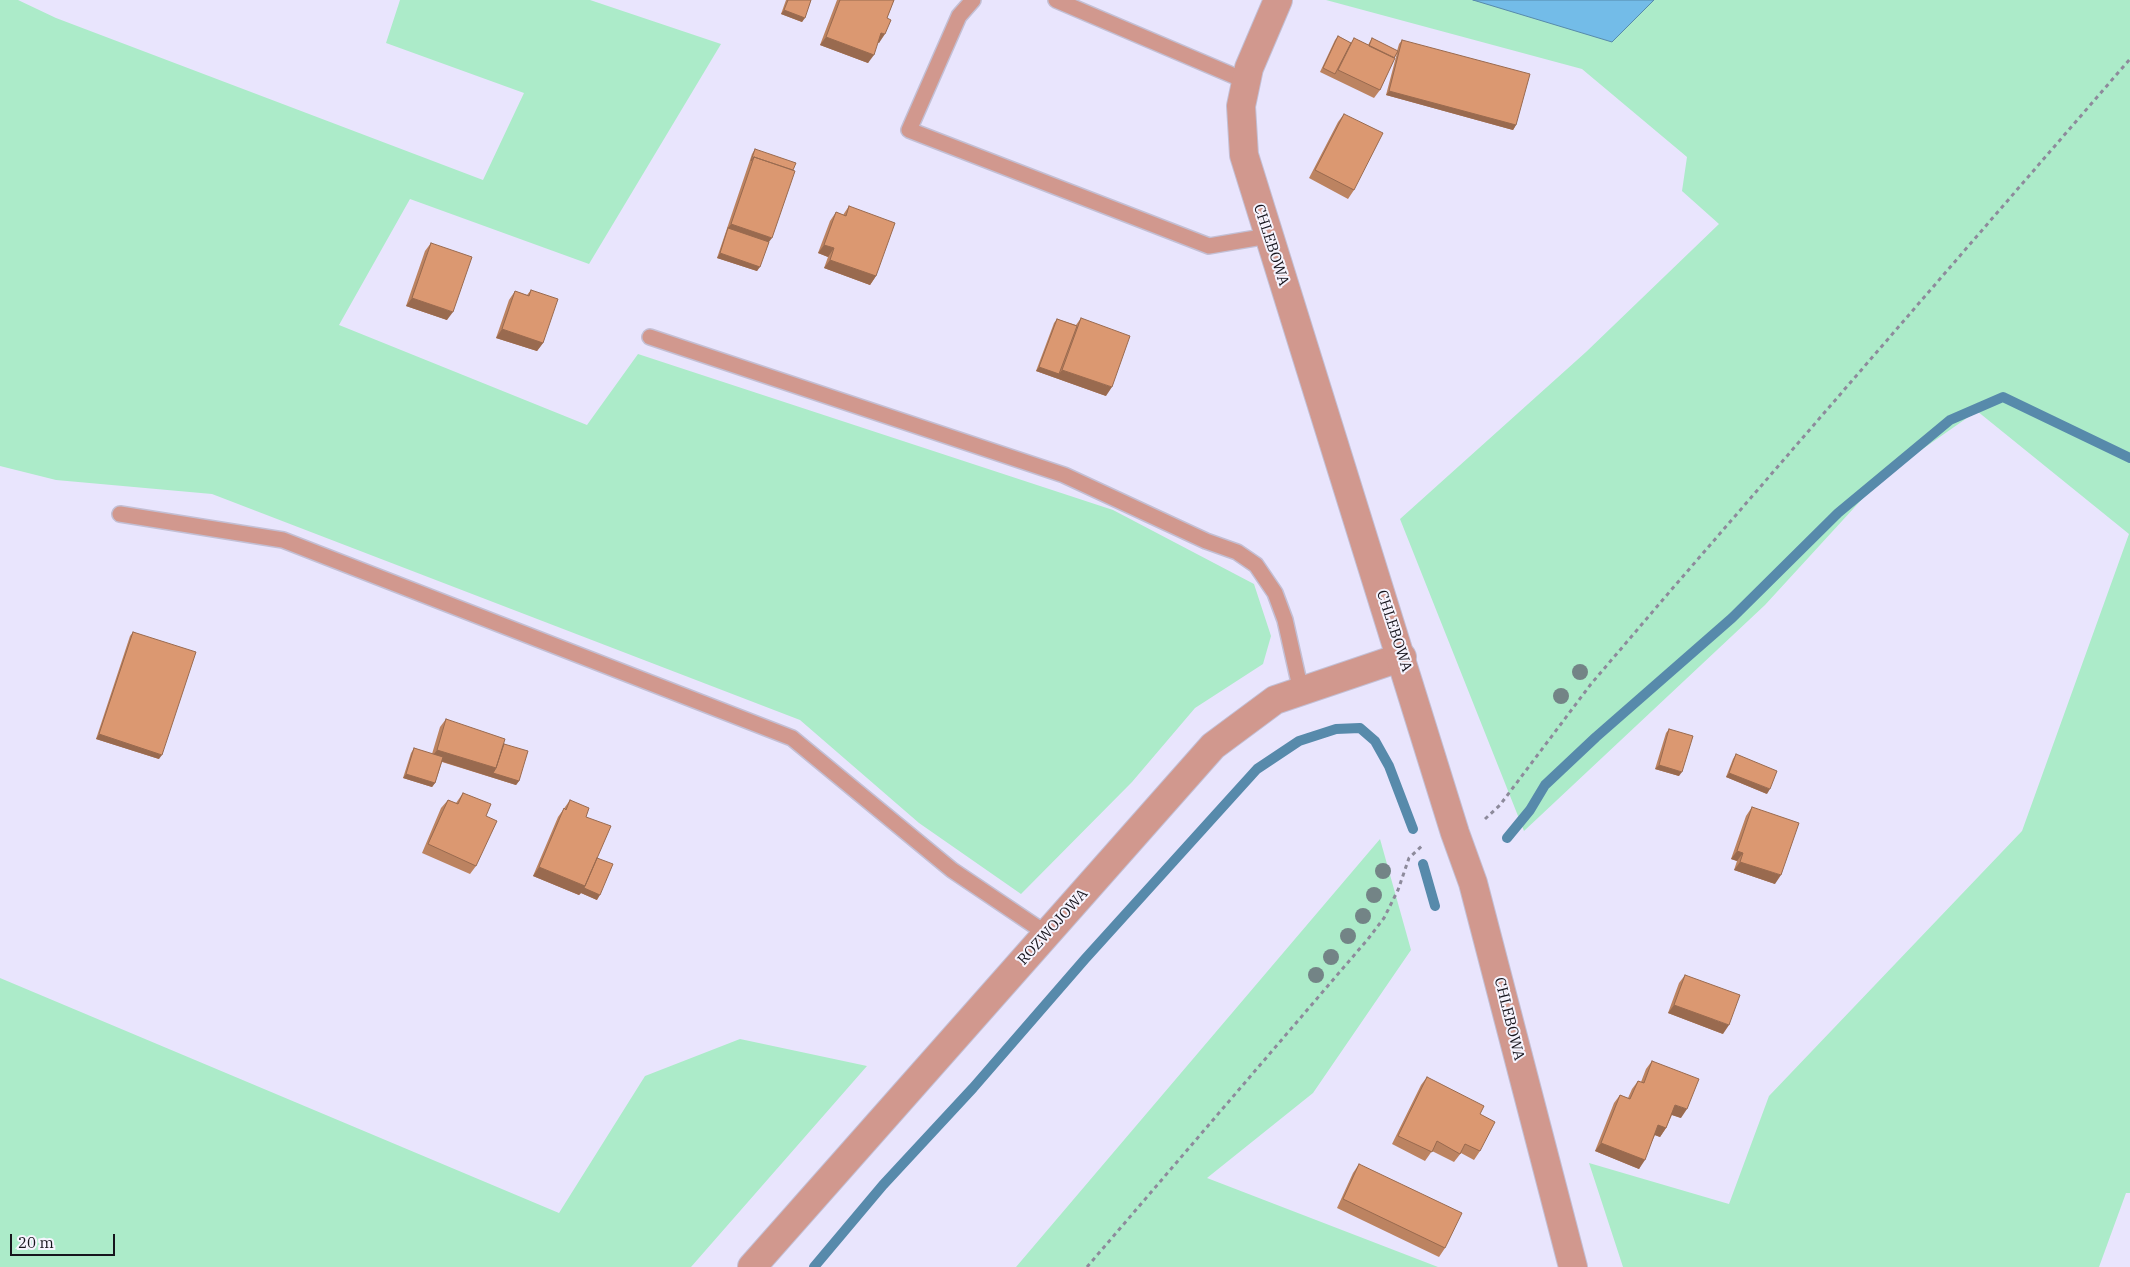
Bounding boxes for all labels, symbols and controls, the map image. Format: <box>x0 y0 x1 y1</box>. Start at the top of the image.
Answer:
street label: CHLEBOWA <box>1249 202 1293 288</box>
street label: CHLEBOWA <box>1372 588 1416 674</box>
street label: ROZWOJOWA <box>1014 885 1092 969</box>
street label: CHLEBOWA <box>1490 976 1528 1062</box>
scale bar <box>12 1224 118 1256</box>
text: 20 m <box>18 1233 54 1252</box>

